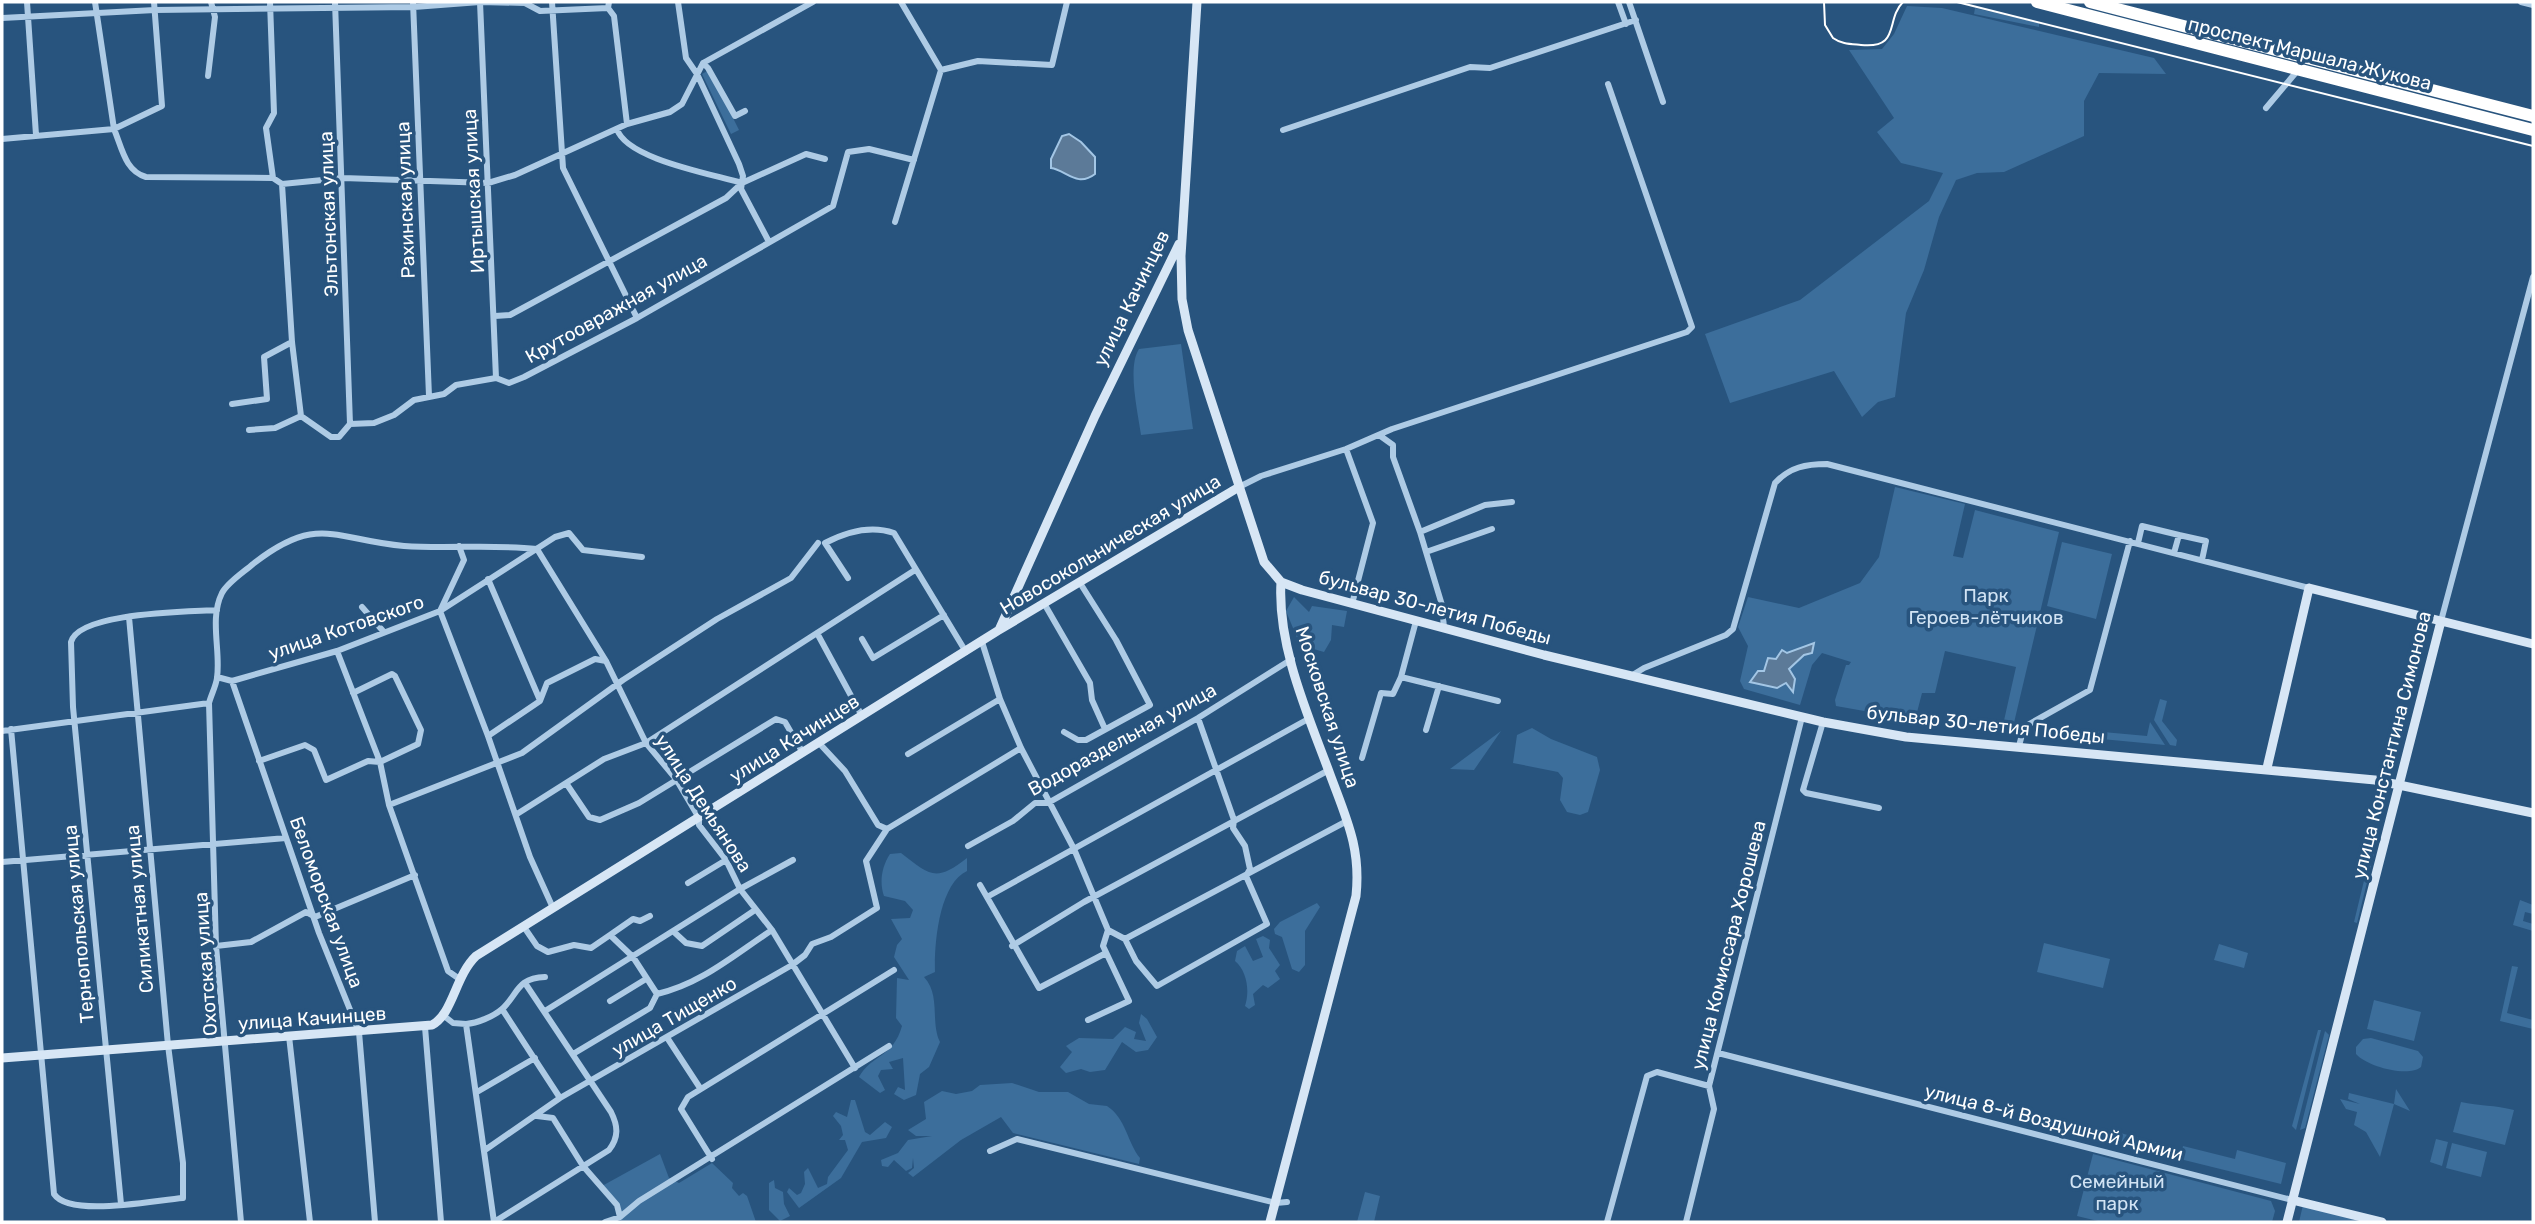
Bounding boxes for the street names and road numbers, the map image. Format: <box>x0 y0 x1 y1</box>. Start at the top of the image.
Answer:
street label: проспект Маршала Жукова <box>2186 12 2434 95</box>
street label: Иртышская улица <box>458 108 489 274</box>
street label: Рахинская улица <box>391 121 420 279</box>
street label: Эльтонская улица <box>314 131 343 297</box>
street label: улица Качинцев <box>1089 226 1174 370</box>
street label: Крутоовражная улица <box>521 249 711 368</box>
street label: Новосокольническая улица <box>996 469 1225 620</box>
street label: бульвар 30-летия Победы <box>1316 565 1554 650</box>
street label: улица Котовского <box>265 590 427 665</box>
street label: улица Константина Симонова <box>2347 609 2436 882</box>
street label: Московская улица <box>1291 623 1365 791</box>
street label: Водораздельная улица <box>1024 678 1220 801</box>
street label: улица Качинцев <box>725 689 863 788</box>
street label: бульвар 30-летия Победы <box>1866 701 2106 748</box>
street label: улица Демьянова <box>650 730 757 877</box>
street label: Беломорская улица <box>285 813 368 991</box>
street label: улица Комиссара Хорошева <box>1686 818 1771 1072</box>
street label: Тернопольская улица <box>58 824 99 1024</box>
street label: Силикатная улица <box>121 824 158 994</box>
street label: Охотская улица <box>189 891 222 1037</box>
street label: улица Тищенко <box>608 971 741 1061</box>
street label: улица Качинцев <box>237 1002 387 1035</box>
street label: улица 8-й Воздушной Армии <box>1922 1079 2186 1166</box>

